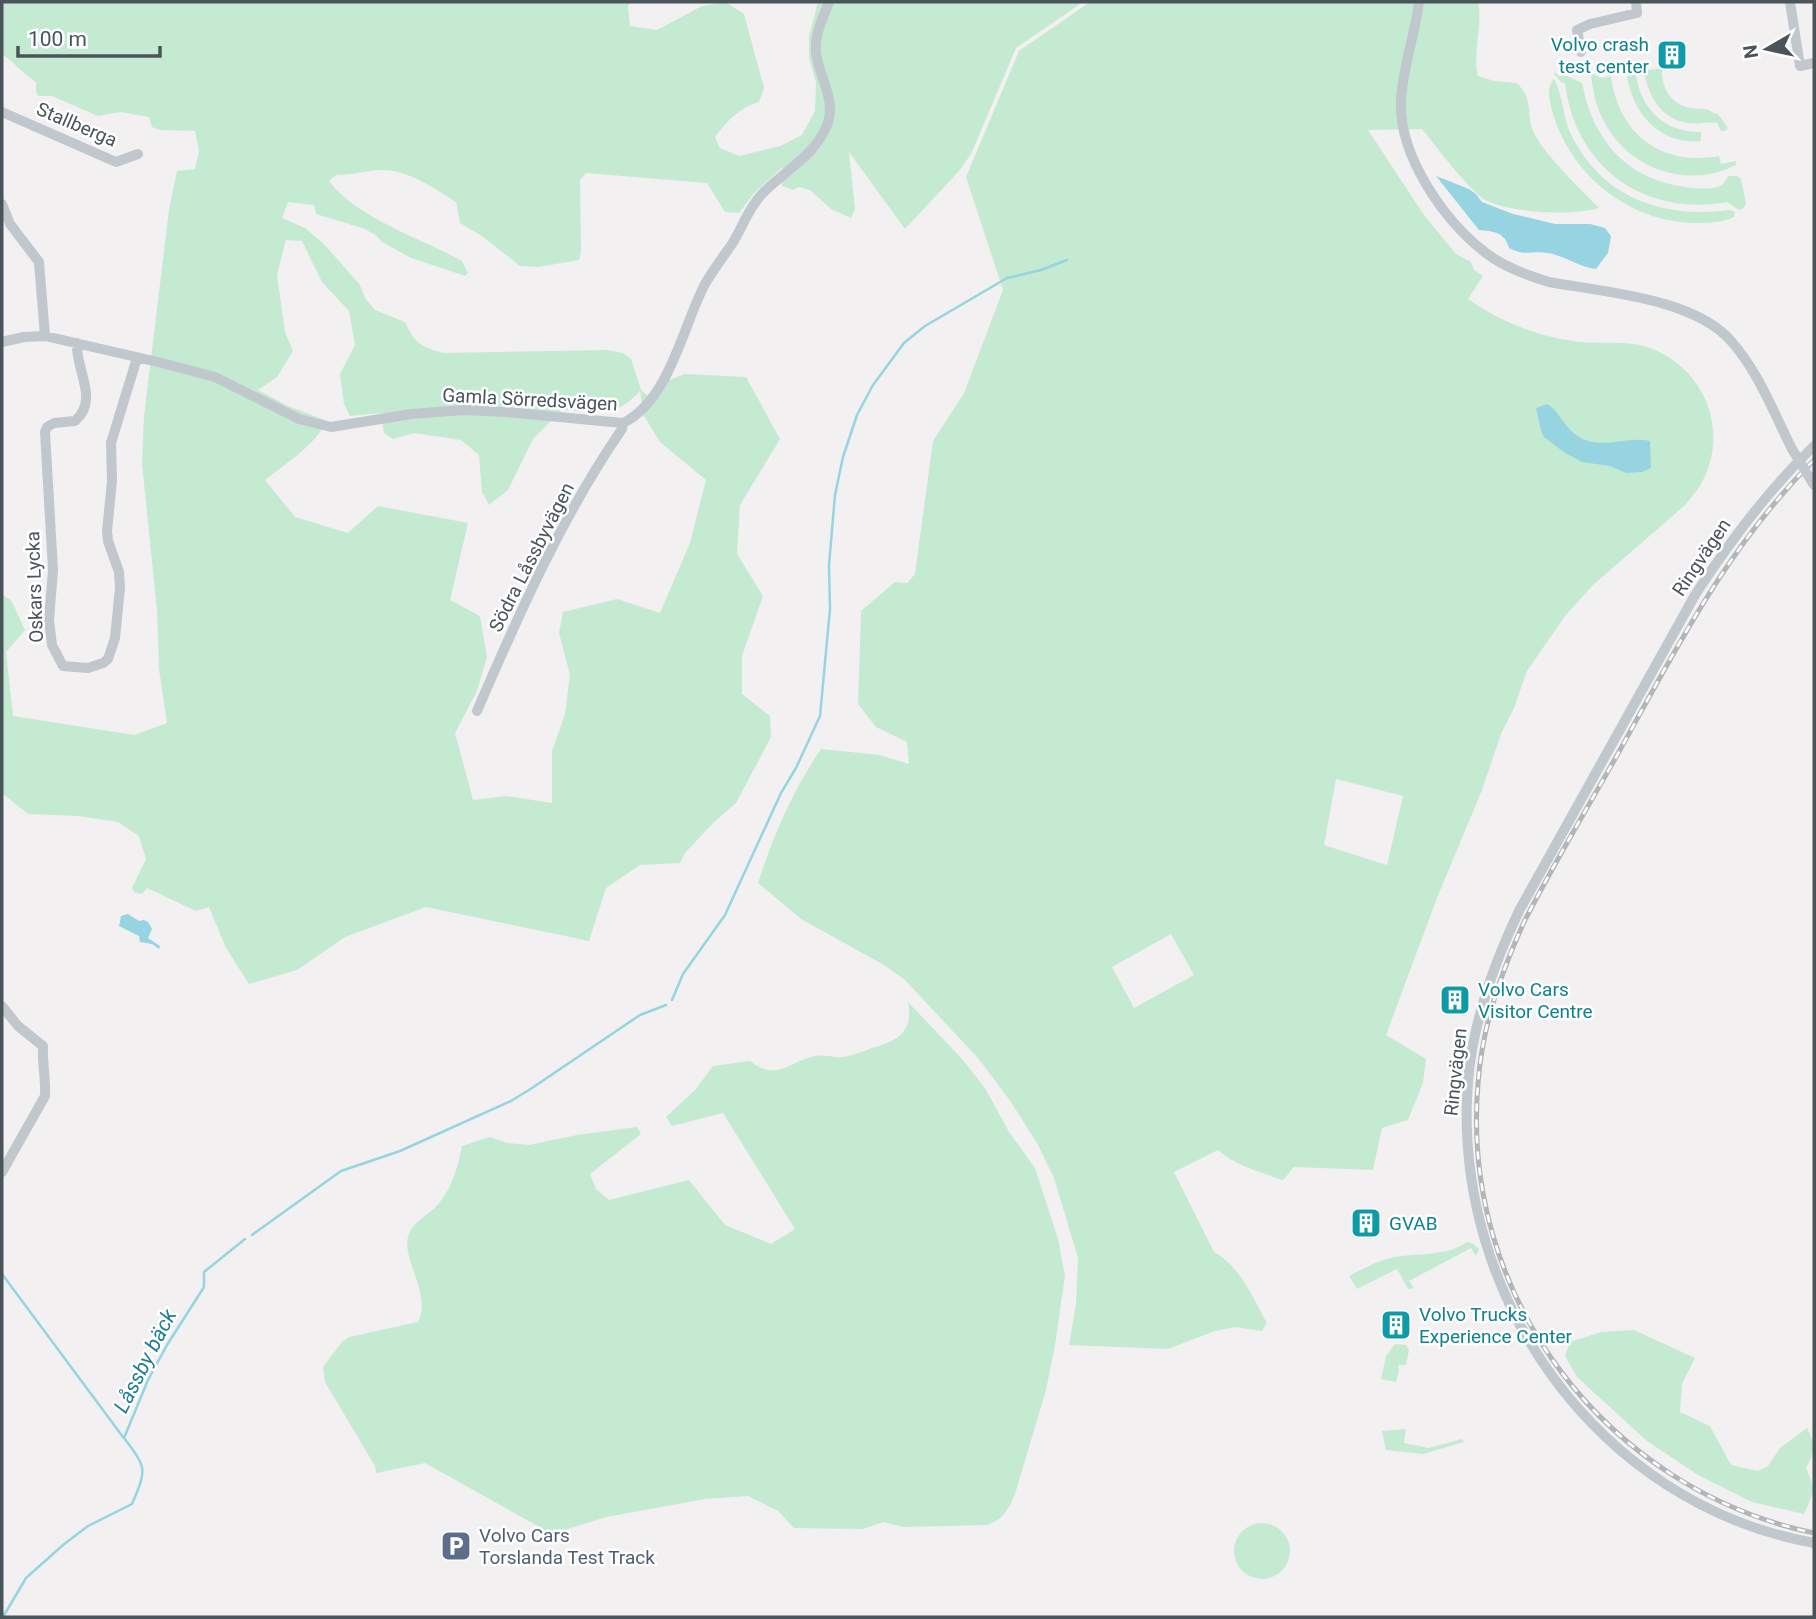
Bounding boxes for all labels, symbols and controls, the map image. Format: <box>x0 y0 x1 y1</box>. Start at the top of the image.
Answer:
scale bar <box>18 14 159 58</box>
north arrow <box>1732 14 1802 84</box>
text: 100 m <box>28 27 87 51</box>
place label: Volvo crash test center <box>1551 33 1650 78</box>
building icon: Volvo crash test center <box>1655 38 1689 72</box>
text: N <box>1738 43 1763 60</box>
street label: Stallberga <box>33 97 120 152</box>
street label: Gamla Sörredsvägen <box>442 383 618 416</box>
street label: Södra Låssbyvägen <box>484 479 579 636</box>
street label: Ringvägen <box>1667 514 1736 600</box>
street label: Oskars Lycka <box>21 531 48 643</box>
place label: Volvo Cars Visitor Centre <box>1478 978 1593 1023</box>
building icon: Volvo Cars Visitor Centre <box>1438 983 1472 1017</box>
street label: Ringvägen <box>1439 1027 1472 1117</box>
building icon: GVAB <box>1349 1206 1383 1240</box>
place label: GVAB <box>1389 1212 1438 1235</box>
place label: Volvo Trucks Experience Center <box>1419 1303 1573 1348</box>
water label: Låssby bäck <box>109 1305 182 1417</box>
building icon: Volvo Trucks Experience Center <box>1379 1308 1413 1342</box>
place label: Volvo Cars Torslanda Test Track <box>479 1524 655 1569</box>
parking icon: Volvo Cars Torslanda Test Track <box>439 1529 473 1563</box>

